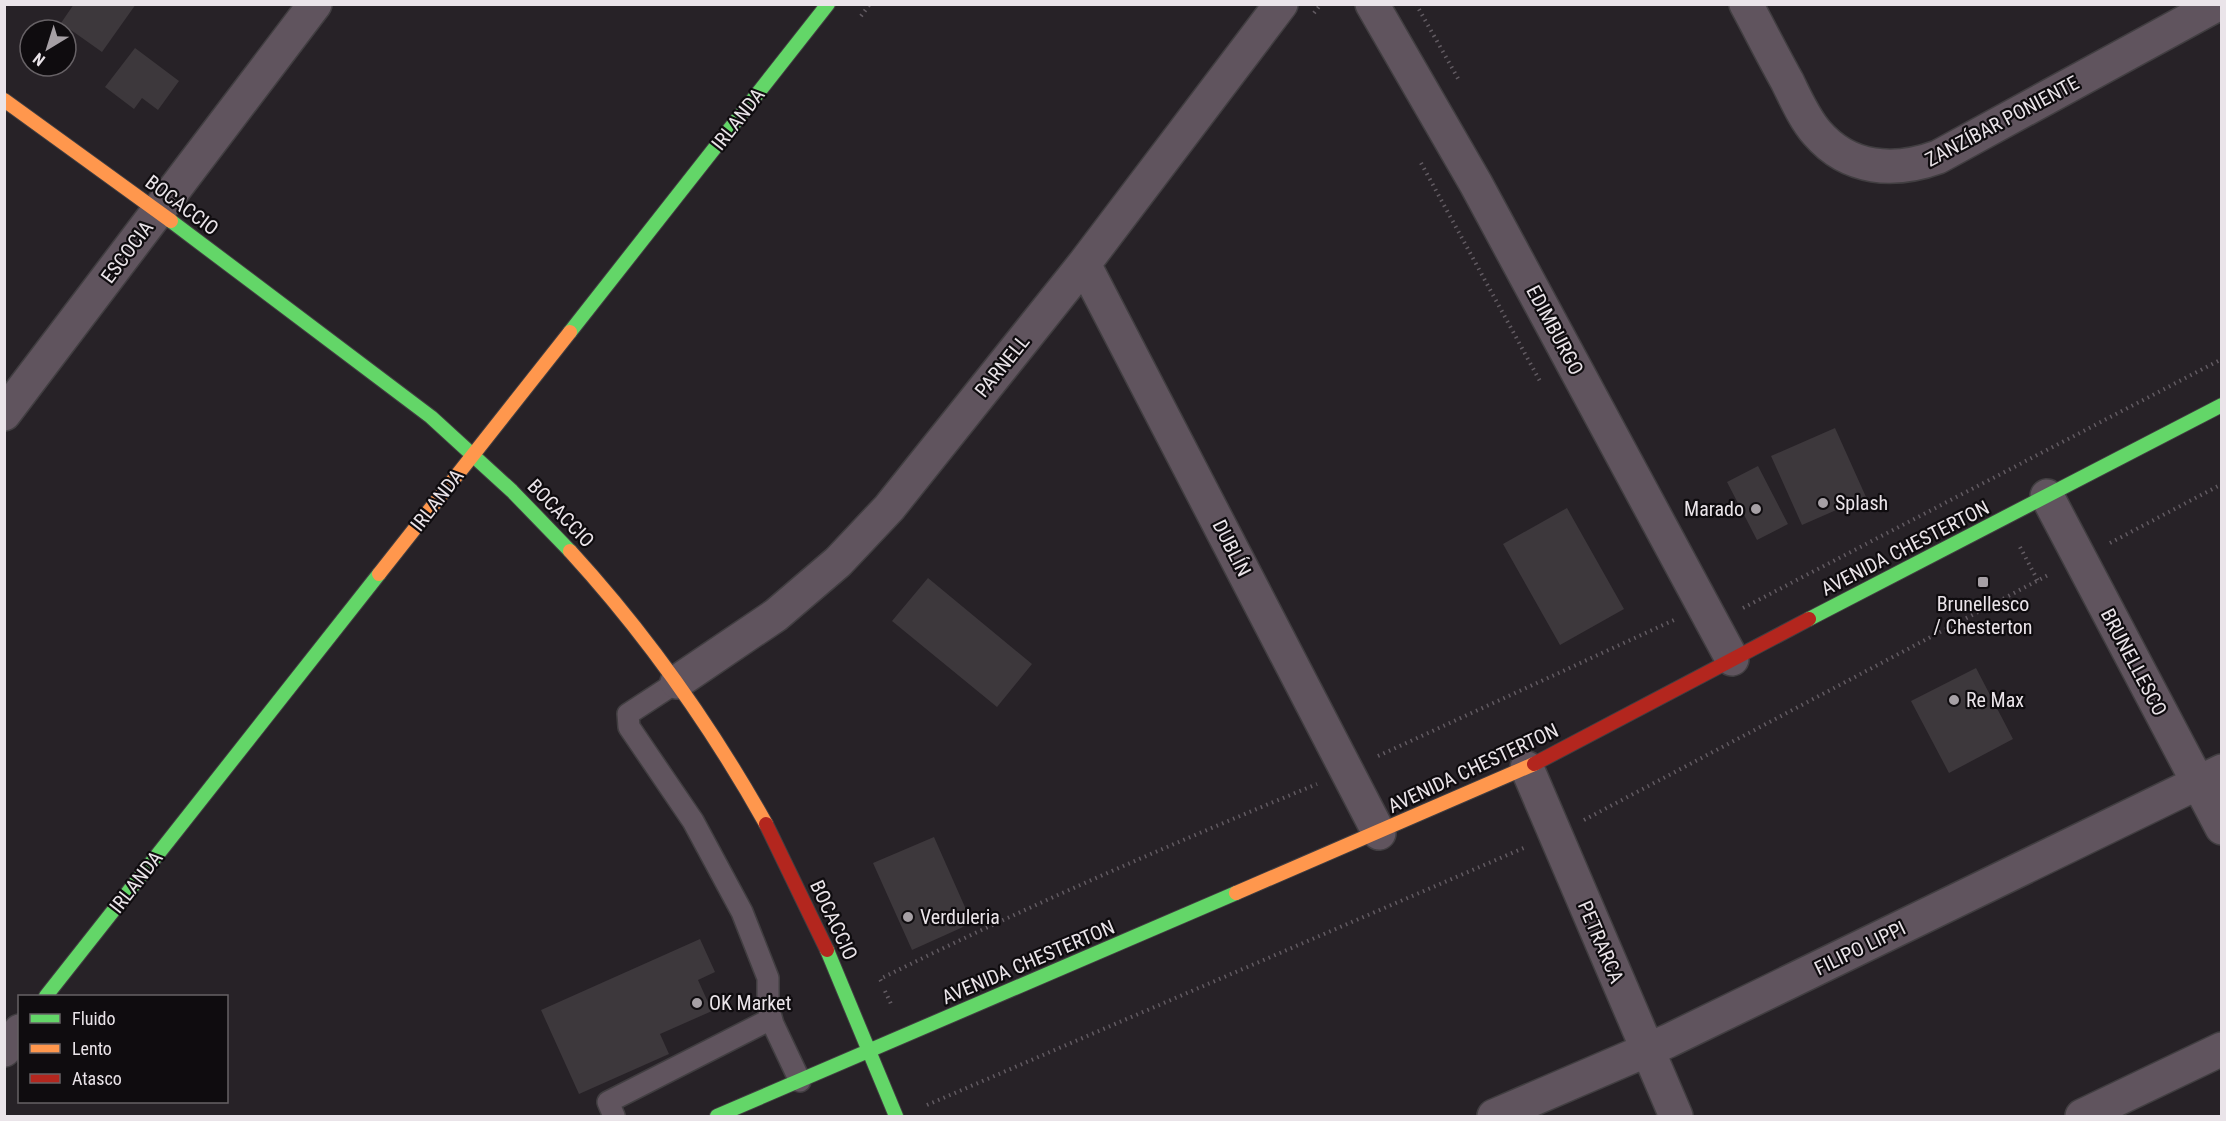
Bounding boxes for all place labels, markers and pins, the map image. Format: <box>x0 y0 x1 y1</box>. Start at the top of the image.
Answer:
place label: Splash <box>1835 491 1888 515</box>
marker: Splash <box>1816 496 1830 510</box>
place label: Marado <box>1684 497 1744 521</box>
marker: Marado <box>1749 502 1763 516</box>
marker: Brunellesco / Chesterton <box>1976 575 1990 589</box>
place label: Brunellesco / Chesterton <box>1934 592 2032 639</box>
place label: Re Max <box>1966 688 2024 712</box>
marker: Re Max <box>1947 693 1961 707</box>
place label: Verduleria <box>920 905 1000 929</box>
marker: Verduleria <box>901 910 915 924</box>
place label: OK Market <box>709 991 791 1015</box>
marker: OK Market <box>690 996 704 1010</box>

